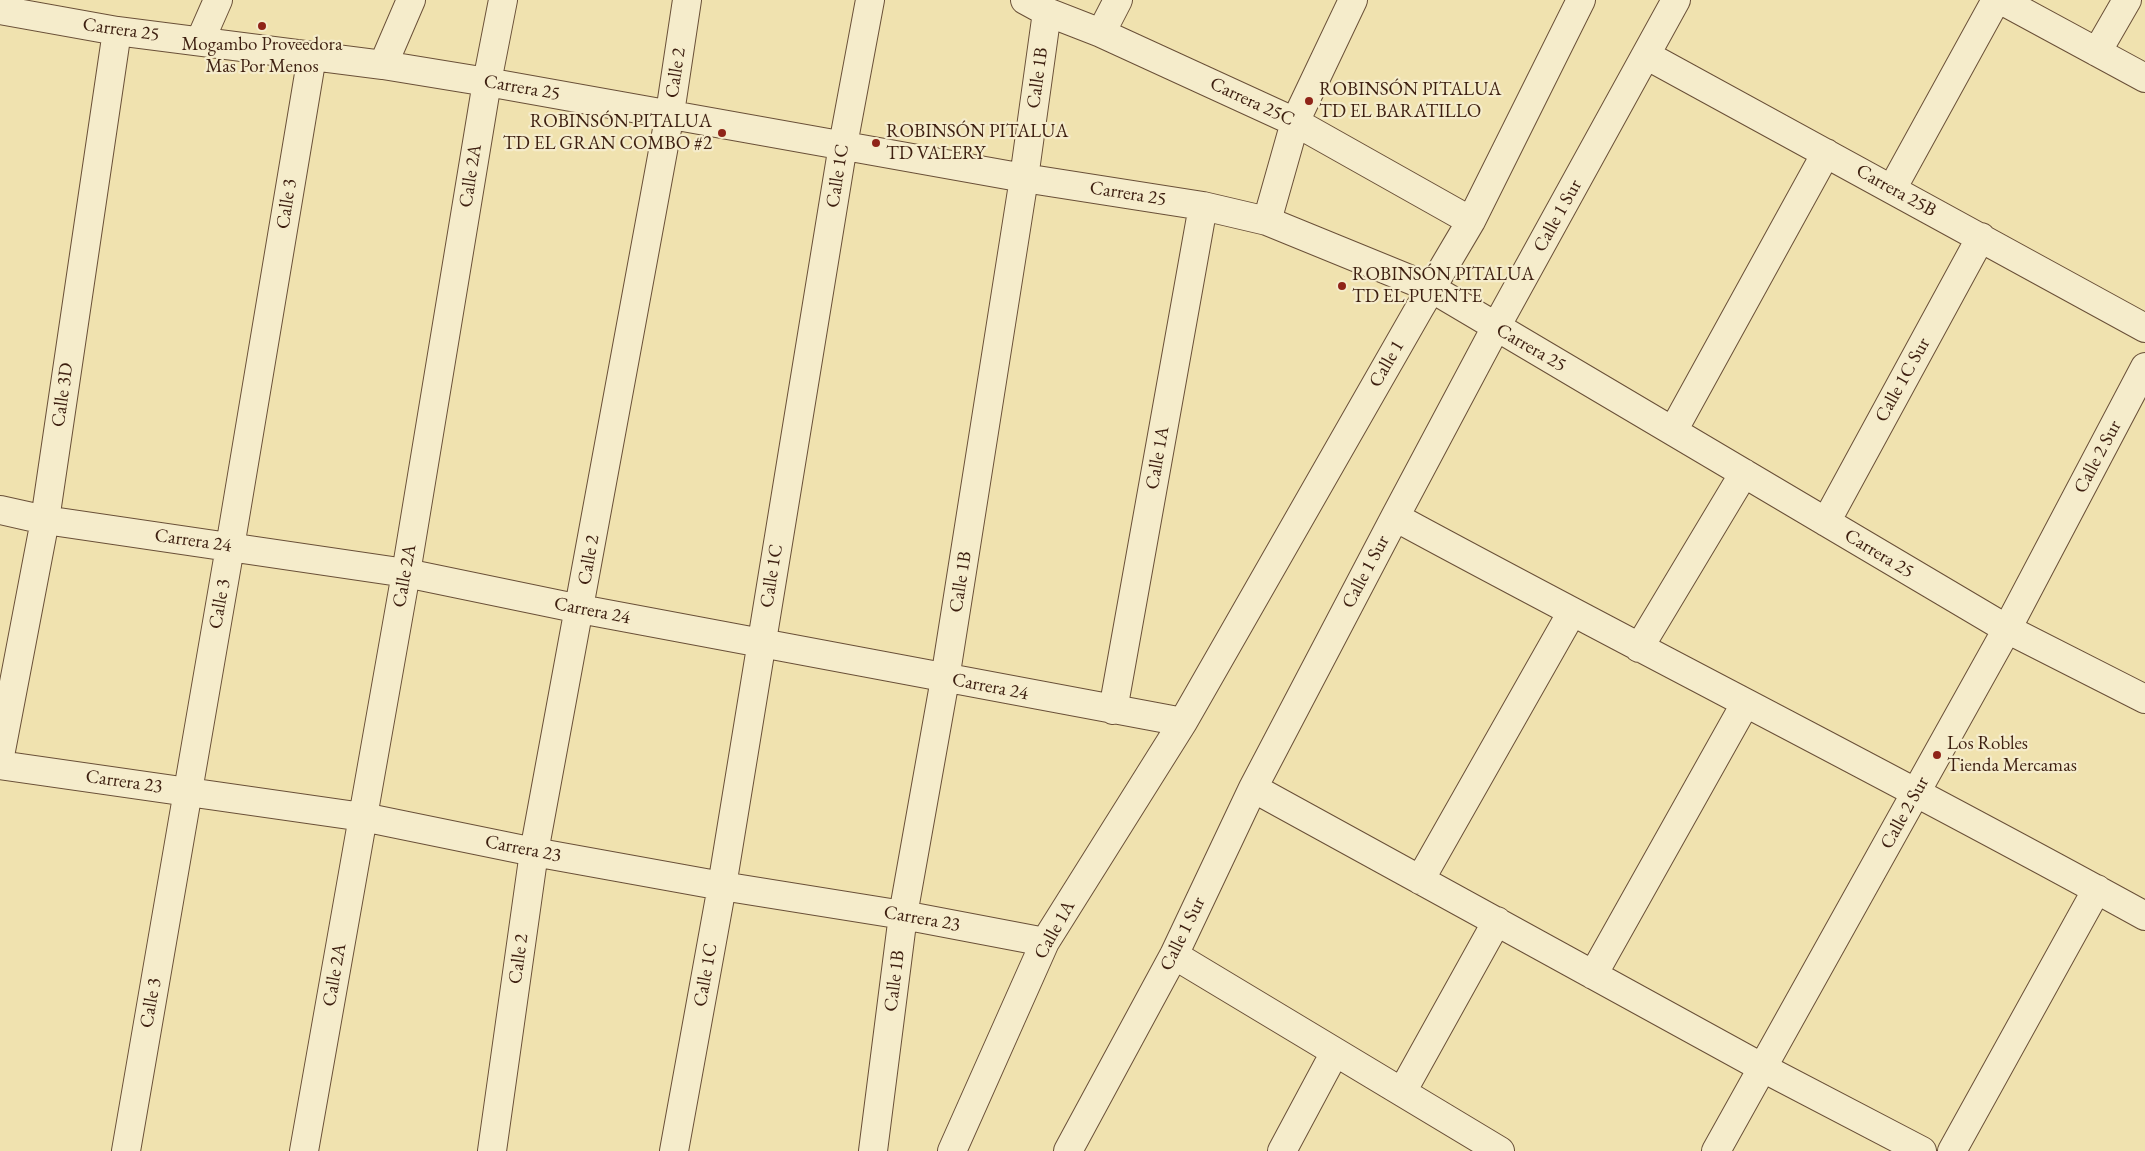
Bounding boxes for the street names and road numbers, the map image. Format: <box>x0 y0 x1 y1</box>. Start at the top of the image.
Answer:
street label: Carrera 25 <box>81 13 161 47</box>
street label: Calle 2 <box>661 46 691 100</box>
street label: Calle 1B <box>1022 46 1054 110</box>
street label: Carrera 25 <box>482 70 562 106</box>
street label: Carrera 25C <box>1206 73 1298 131</box>
street label: Calle 2A <box>455 143 487 209</box>
street label: Calle 1C <box>822 143 854 209</box>
street label: Carrera 25B <box>1852 160 1940 222</box>
street label: Calle 1 Sur <box>1529 176 1587 256</box>
street label: Calle 3 <box>272 177 302 231</box>
street label: Carrera 25 <box>1088 177 1168 211</box>
street label: Carrera 25 <box>1492 319 1570 377</box>
street label: Calle 1C Sur <box>1870 334 1936 426</box>
street label: Calle 1 <box>1364 336 1410 392</box>
street label: Calle 3D <box>47 361 79 429</box>
street label: Calle 2 Sur <box>2069 417 2127 497</box>
street label: Calle 1A <box>1141 425 1175 491</box>
street label: Carrera 24 <box>153 524 233 558</box>
street label: Carrera 25 <box>1840 524 1918 584</box>
street label: Calle 1 Sur <box>1337 532 1395 612</box>
street label: Calle 2 <box>573 533 605 587</box>
street label: Calle 2A <box>388 543 422 609</box>
street label: Calle 1C <box>756 543 788 609</box>
street label: Calle 1B <box>945 550 977 614</box>
street label: Calle 3 <box>204 577 236 631</box>
street label: Carrera 24 <box>552 592 632 630</box>
street label: Carrera 24 <box>950 668 1030 706</box>
street label: Carrera 23 <box>84 765 164 799</box>
street label: Calle 2 Sur <box>1876 773 1934 853</box>
street label: Carrera 23 <box>483 830 563 868</box>
street label: Calle 1 Sur <box>1155 893 1211 975</box>
street label: Calle 1A <box>1030 897 1080 963</box>
street label: Carrera 23 <box>882 901 962 937</box>
street label: Calle 2 <box>504 932 534 986</box>
street label: Calle 2A <box>318 942 352 1008</box>
street label: Calle 1C <box>689 942 723 1008</box>
street label: Calle 1B <box>880 949 910 1013</box>
street label: Calle 3 <box>135 976 167 1030</box>

